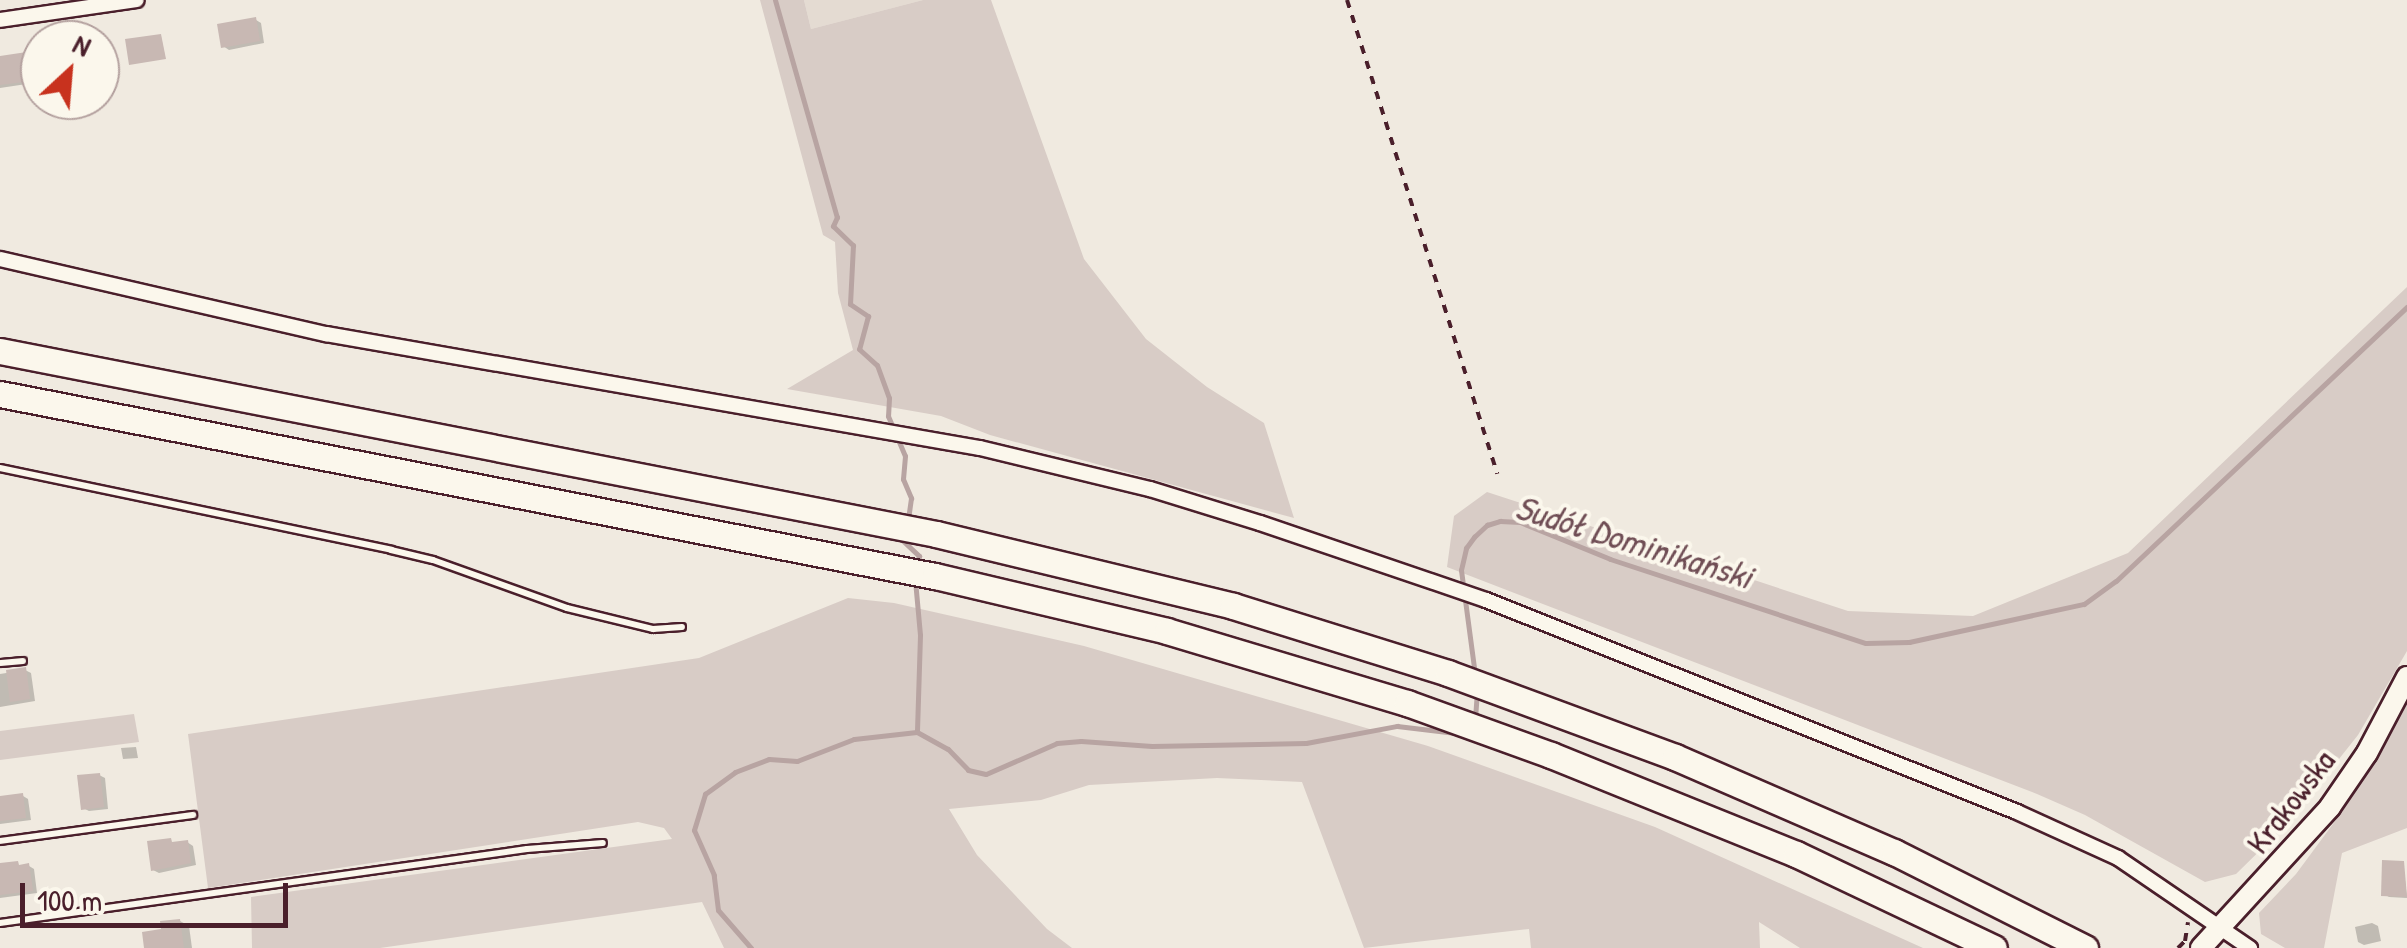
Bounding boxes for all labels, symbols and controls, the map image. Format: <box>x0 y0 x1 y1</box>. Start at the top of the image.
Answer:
north arrow <box>20 20 120 120</box>
text: N <box>67 24 97 65</box>
water label: Sudół Dominikański <box>1511 486 1757 598</box>
street label: Krakowska <box>2239 743 2343 861</box>
scale bar <box>25 863 292 925</box>
text: 100 m <box>37 880 102 920</box>

